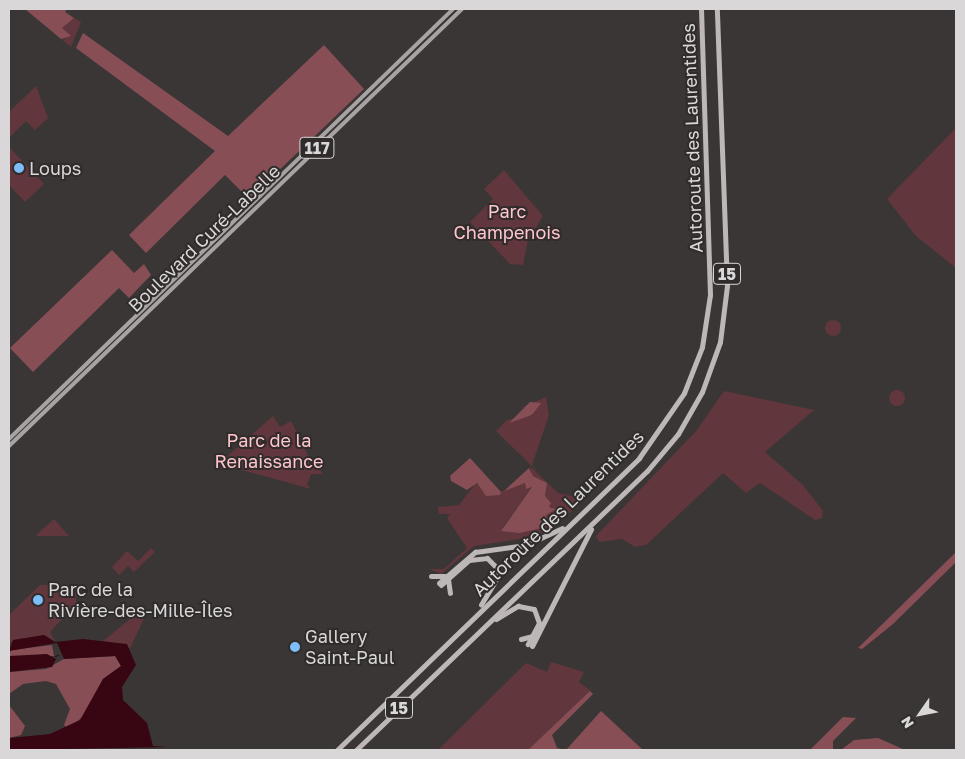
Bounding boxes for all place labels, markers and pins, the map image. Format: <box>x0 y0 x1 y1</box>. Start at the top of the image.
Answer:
place label: Loups <box>29 157 81 179</box>
marker: Loups <box>13 162 25 174</box>
place label: Parc de la Rivière-des-Mille-Îles <box>48 579 233 622</box>
marker: Parc de la Rivière-des-Mille-Îles <box>32 594 44 606</box>
place label: Gallery Saint-Paul <box>305 626 395 669</box>
marker: Gallery Saint-Paul <box>289 641 301 653</box>

